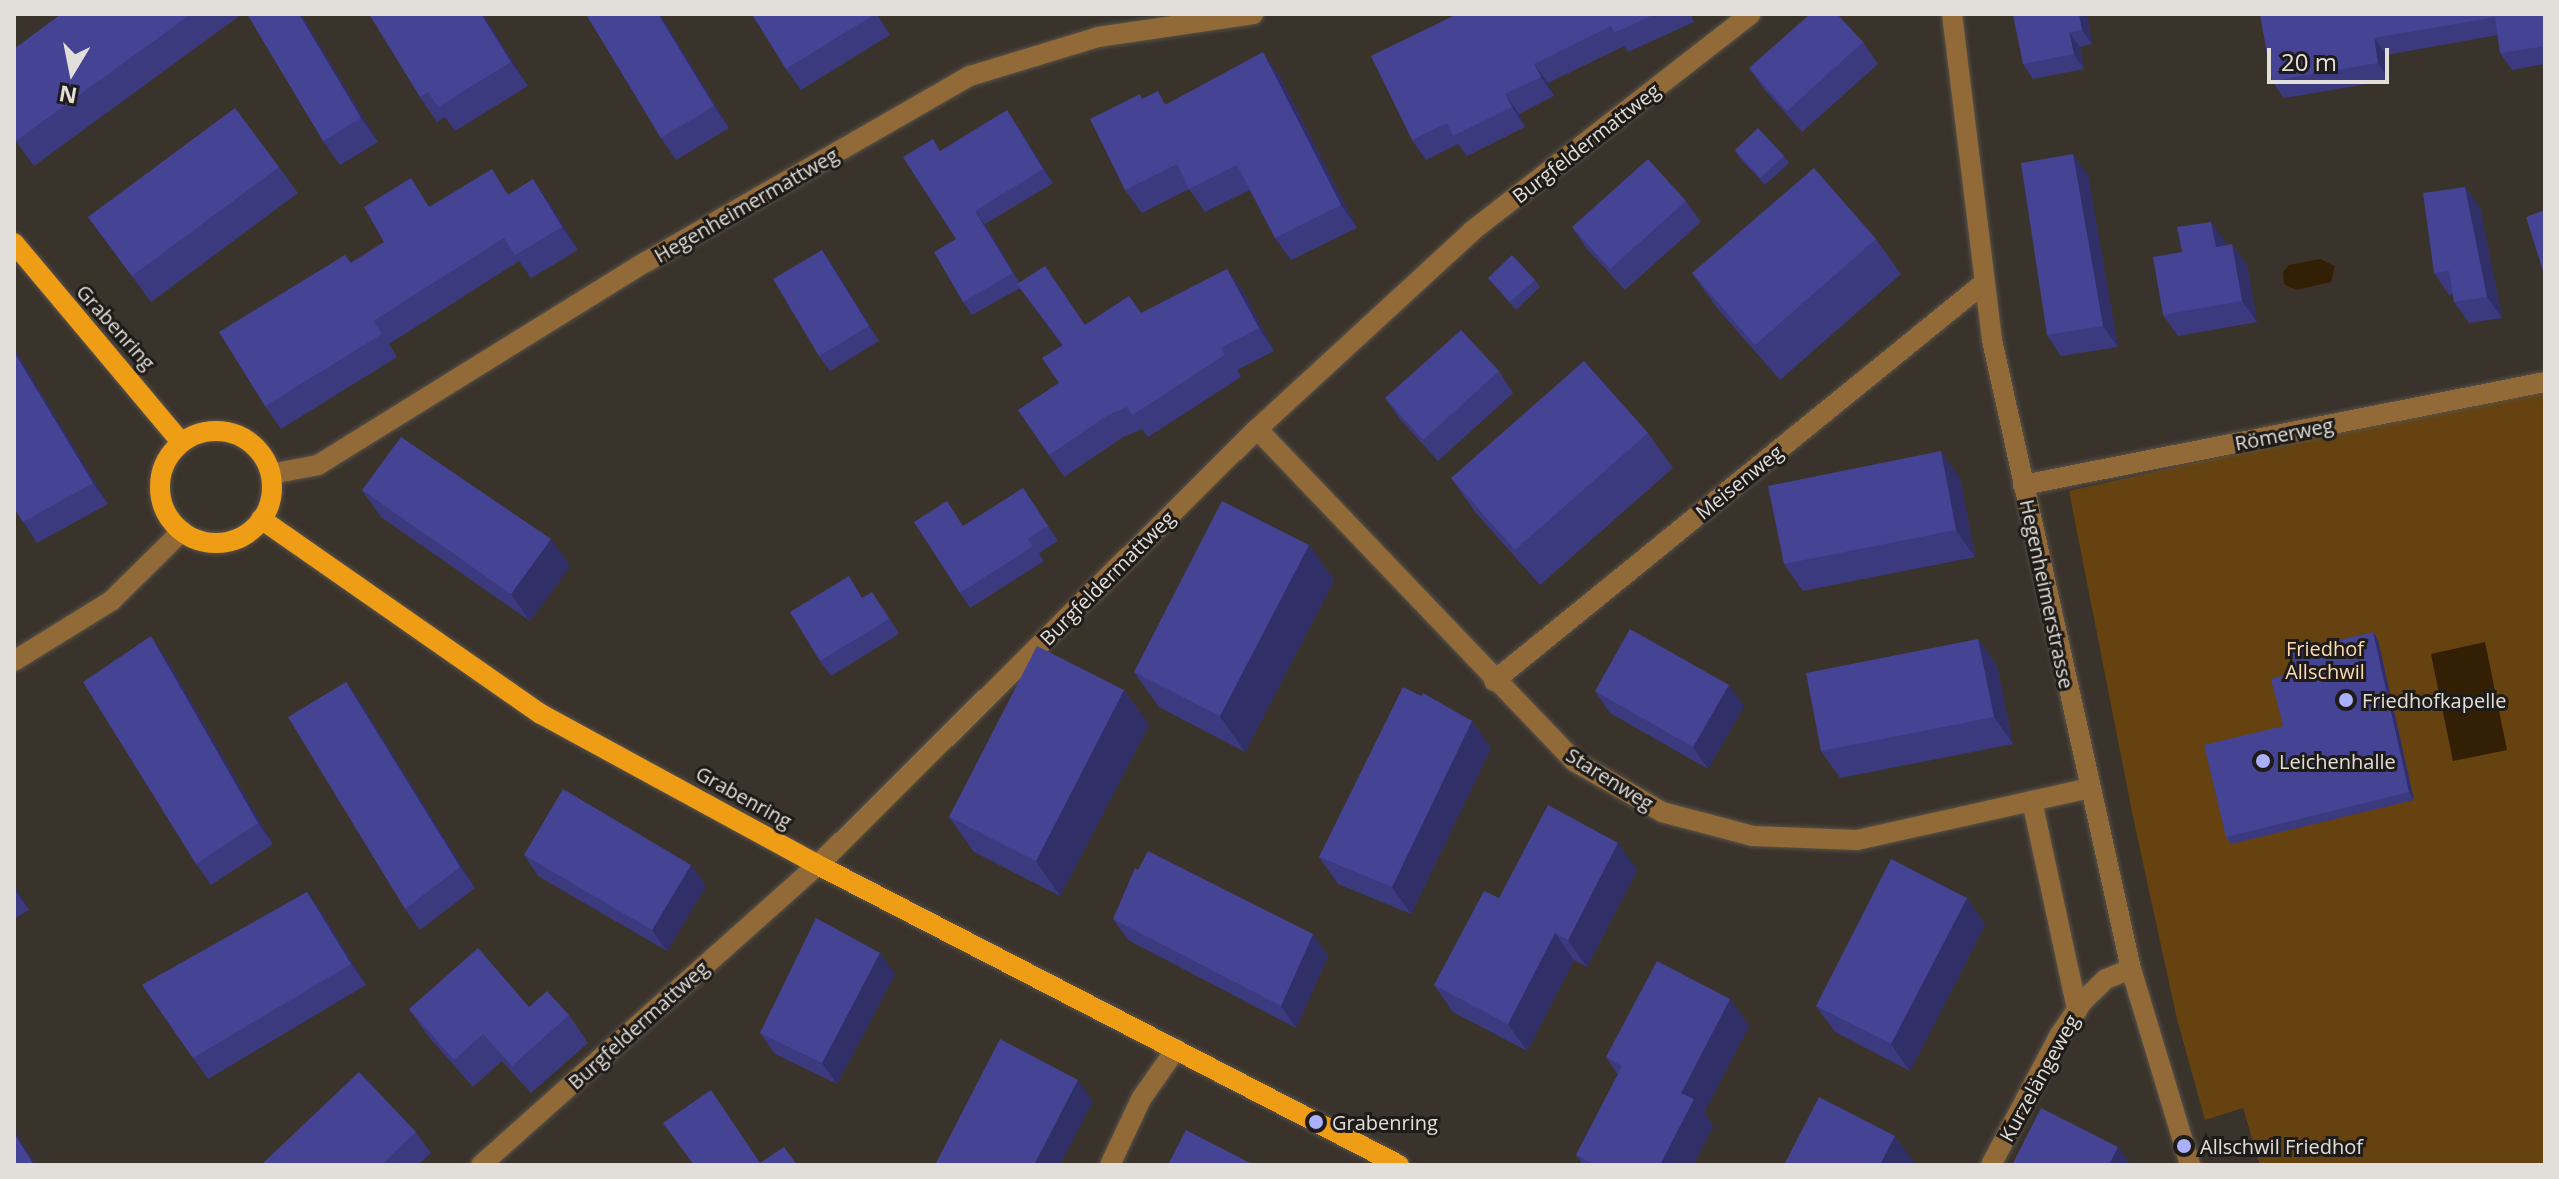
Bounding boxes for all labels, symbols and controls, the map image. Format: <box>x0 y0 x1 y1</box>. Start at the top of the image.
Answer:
north arrow <box>32 32 112 112</box>
scale bar <box>2271 32 2393 82</box>
text: 20 m <box>2281 45 2337 78</box>
street label: Burgfeldermattweg <box>1508 78 1664 208</box>
text: N <box>56 79 79 112</box>
street label: Hegenheimermattweg <box>650 143 842 267</box>
street label: Grabenring <box>72 280 160 374</box>
street label: Römerweg <box>2233 413 2335 455</box>
street label: Meisenweg <box>1691 440 1787 524</box>
street label: Hegenheimerstrasse <box>2015 497 2079 691</box>
street label: Burgfeldermattweg <box>1035 506 1179 650</box>
park label: Friedhof Allschwil <box>2285 636 2365 683</box>
place label: Friedhofkapelle <box>2362 688 2506 712</box>
marker: Friedhofkapelle <box>2337 691 2355 709</box>
street label: Starenweg <box>1562 743 1658 815</box>
place label: Leichenhalle <box>2279 749 2396 773</box>
marker: Leichenhalle <box>2254 752 2272 770</box>
street label: Grabenring <box>692 761 796 833</box>
street label: Burgfeldermattweg <box>563 956 713 1094</box>
street label: Kurzelängeweg <box>1994 1010 2084 1146</box>
place label: Grabenring <box>1332 1110 1438 1134</box>
marker: Grabenring <box>1307 1113 1325 1131</box>
place label: Allschwil Friedhof <box>2200 1134 2363 1158</box>
marker: Allschwil Friedhof <box>2175 1137 2193 1155</box>

